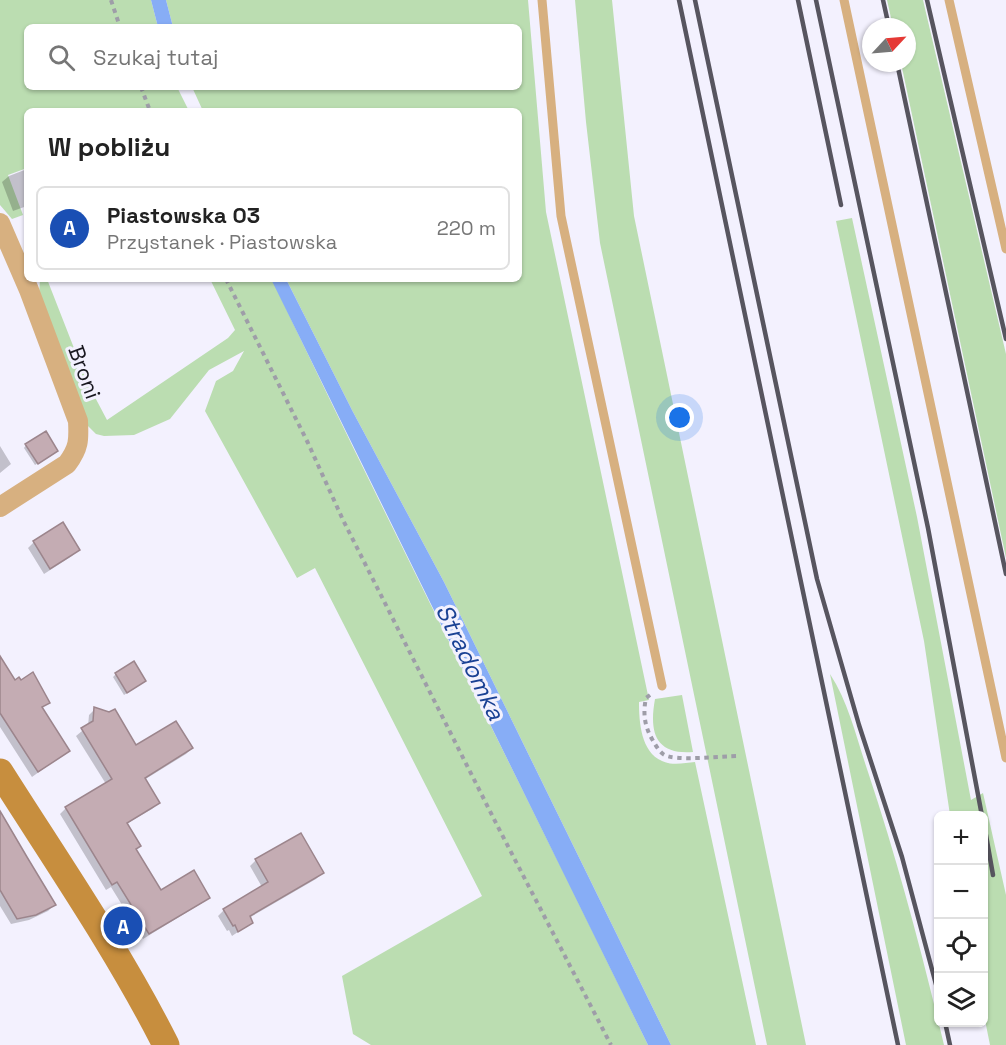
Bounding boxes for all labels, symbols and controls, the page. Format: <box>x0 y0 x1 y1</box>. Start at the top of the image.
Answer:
north arrow <box>862 18 916 72</box>
search box <box>24 24 522 90</box>
icon: search <box>45 41 78 74</box>
text: Szukaj tutaj <box>93 43 218 71</box>
text: W pobliżu <box>48 130 170 164</box>
text: Piastowska 03 <box>107 201 260 229</box>
text: A <box>63 215 76 241</box>
text: 220 m <box>437 215 496 241</box>
text: Przystanek · Piastowska <box>107 229 337 255</box>
street label: Broni <box>62 341 108 403</box>
your location <box>665 403 694 432</box>
water label: Stradomka <box>429 599 512 725</box>
map controls <box>934 811 988 1027</box>
button: + <box>934 811 988 865</box>
button: − <box>934 865 988 919</box>
pin: A <box>104 904 142 948</box>
button: locate <box>934 919 988 973</box>
button: layers <box>934 973 988 1027</box>

